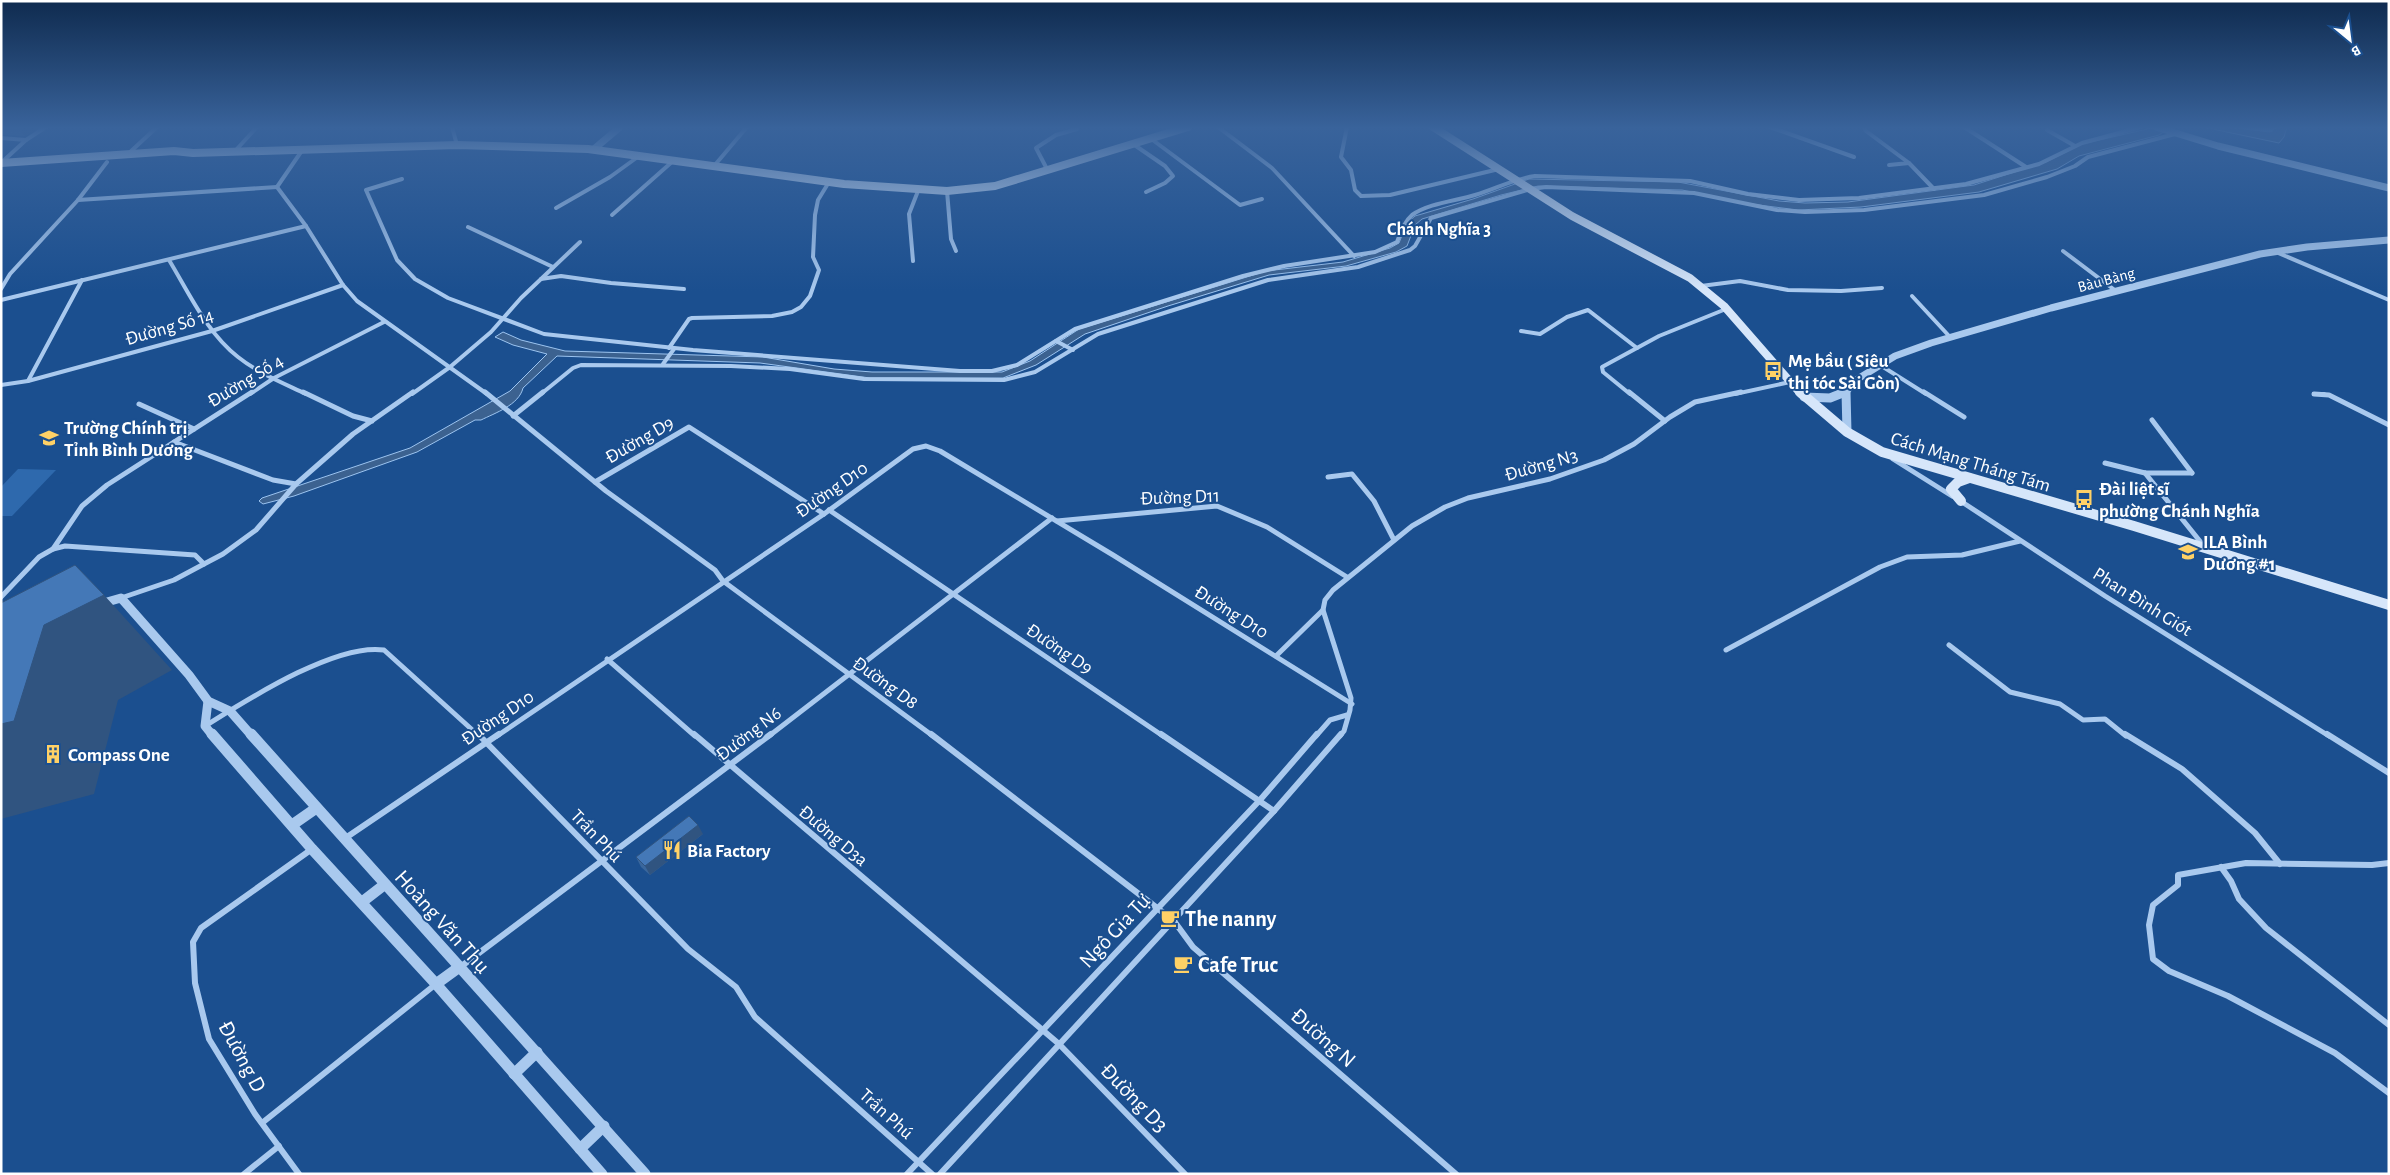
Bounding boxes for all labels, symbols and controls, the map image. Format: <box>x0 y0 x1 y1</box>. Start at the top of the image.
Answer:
north arrow <box>2325 15 2375 65</box>
text: B <box>2349 42 2363 59</box>
district label: Chánh Nghĩa 3 <box>1387 221 1491 239</box>
street label: Bàu Bàng <box>2076 265 2137 295</box>
street label: Đường Số 14 <box>123 306 216 349</box>
street label: Đường Số 4 <box>205 351 287 411</box>
place label: Mẹ bầu ( Siêu thị tóc Sài Gòn) <box>1788 351 1900 393</box>
bus stop icon: Mẹ bầu ( Siêu thị tóc Sài Gòn) <box>1762 360 1784 382</box>
street label: Đường D9 <box>602 413 677 467</box>
place label: Trường Chính trị Tỉnh Bình Dương <box>64 419 193 460</box>
school or university icon: Trường Chính trị Tỉnh Bình Dương <box>38 427 60 449</box>
street label: Cách Mạng Tháng Tám <box>1888 429 2053 496</box>
street label: Đường N3 <box>1503 446 1580 485</box>
street label: Đường D10 <box>792 459 871 522</box>
place label: Đài liệt sĩ phường Chánh Nghĩa <box>2099 480 2260 521</box>
street label: Đường D11 <box>1140 487 1220 508</box>
bus stop icon: Đài liệt sĩ phường Chánh Nghĩa <box>2073 488 2095 510</box>
place label: ILA Bình Dương #1 <box>2203 533 2276 574</box>
school or university icon: ILA Bình Dương #1 <box>2177 541 2199 563</box>
street label: Phan Đình Giót <box>2089 564 2195 640</box>
street label: Đường D10 <box>1191 582 1272 642</box>
street label: Đường D9 <box>1023 620 1096 678</box>
street label: Đường D8 <box>849 653 921 713</box>
street label: Đường D10 <box>458 687 538 749</box>
street label: Đường N6 <box>713 704 785 765</box>
building icon: Compass One <box>42 743 64 765</box>
place label: Compass One <box>68 746 170 765</box>
street label: Đường D3a <box>795 802 871 870</box>
street label: Trần Phú <box>567 806 626 866</box>
restaurant icon: Bia Factory <box>661 839 683 861</box>
place label: Bia Factory <box>687 842 771 861</box>
street label: Hoàng Văn Thụ <box>390 866 494 978</box>
street label: Ngô Gia Tự <box>1075 889 1155 972</box>
cafe icon: The nanny <box>1159 907 1181 929</box>
place label: The nanny <box>1185 908 1276 931</box>
cafe icon: Cafe Truc <box>1172 953 1194 975</box>
place label: Cafe Truc <box>1198 954 1279 976</box>
street label: Đường N <box>1287 1004 1360 1072</box>
street label: Đường D <box>214 1017 270 1096</box>
street label: Đường D3 <box>1096 1059 1172 1136</box>
street label: Trần Phú <box>855 1085 917 1143</box>

